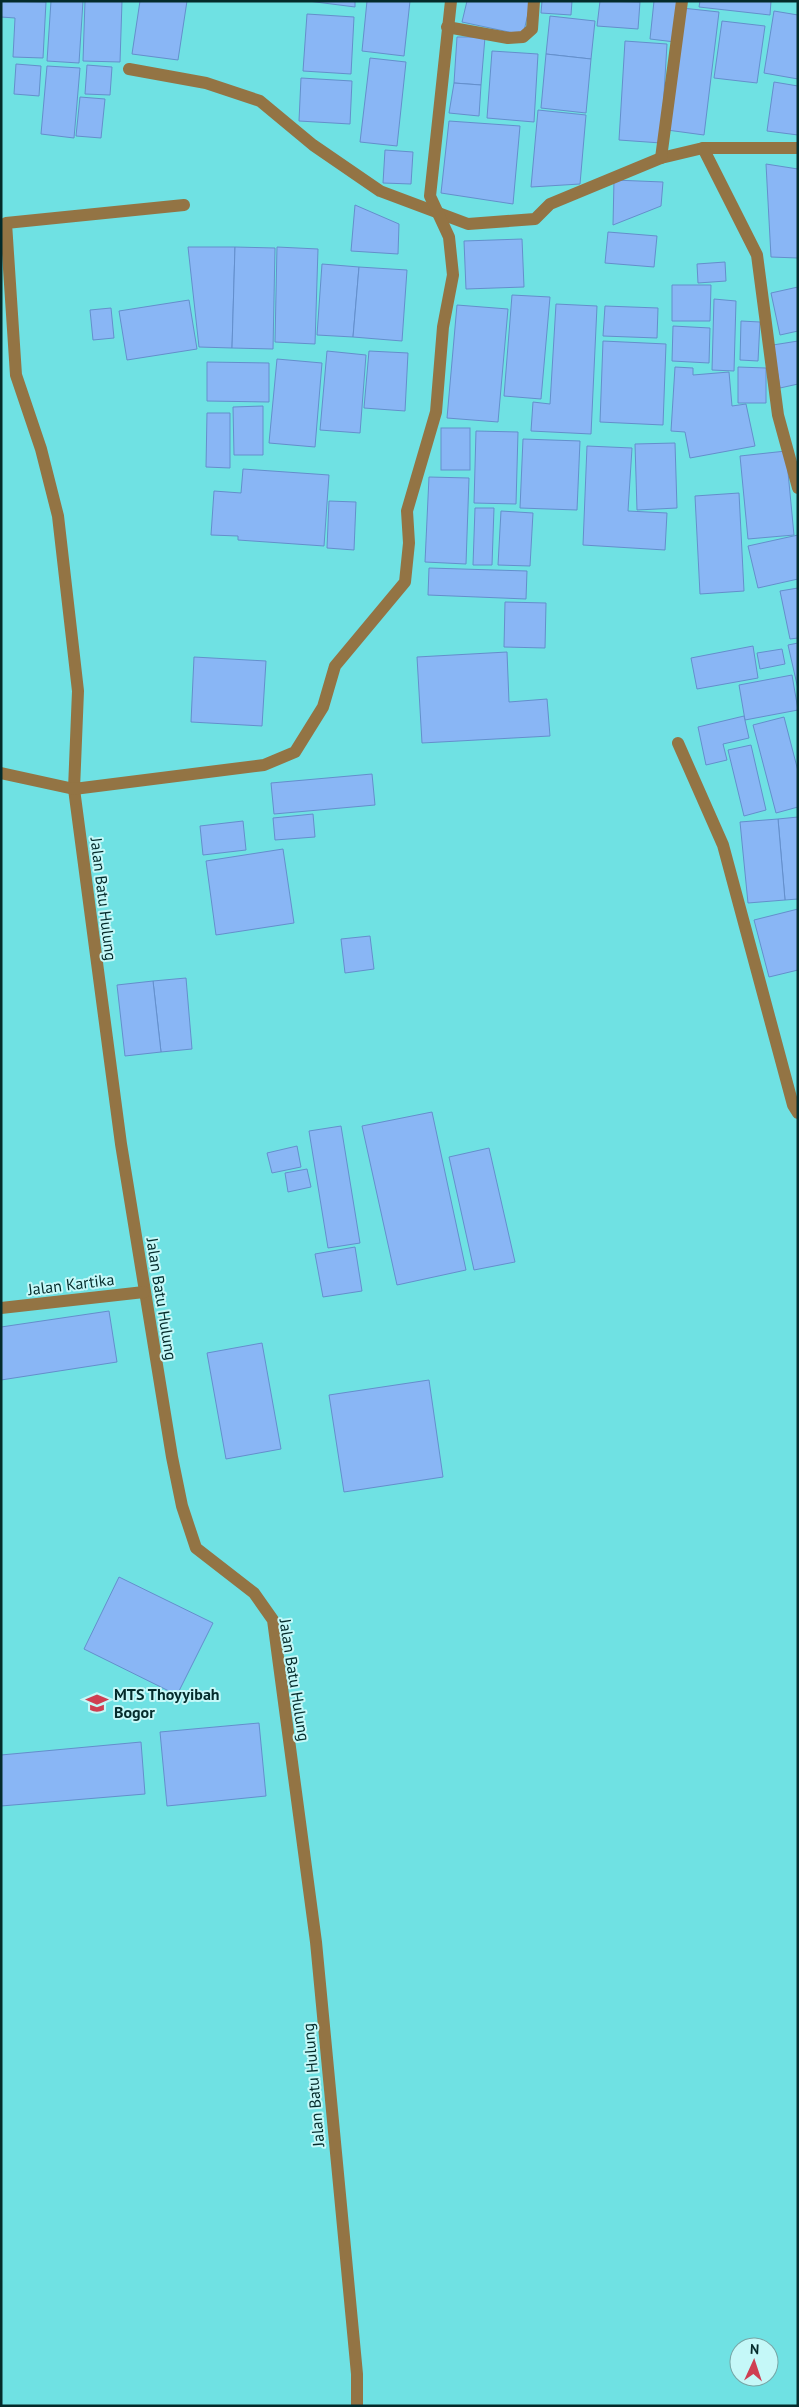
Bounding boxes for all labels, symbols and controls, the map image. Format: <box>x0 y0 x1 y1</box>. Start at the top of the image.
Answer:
street label: Jalan Batu Hulung <box>86 835 121 962</box>
street label: Jalan Batu Hulung <box>142 1235 182 1362</box>
street label: Jalan Kartika <box>26 1269 115 1299</box>
street label: Jalan Batu Hulung <box>275 1616 315 1743</box>
place label: MTS Thoyyibah Bogor <box>114 1684 220 1722</box>
school or university icon: MTS Thoyyibah Bogor <box>84 1690 110 1716</box>
street label: Jalan Batu Hulung <box>298 2022 328 2149</box>
north arrow <box>729 2337 779 2387</box>
text: N <box>750 2340 760 2358</box>

